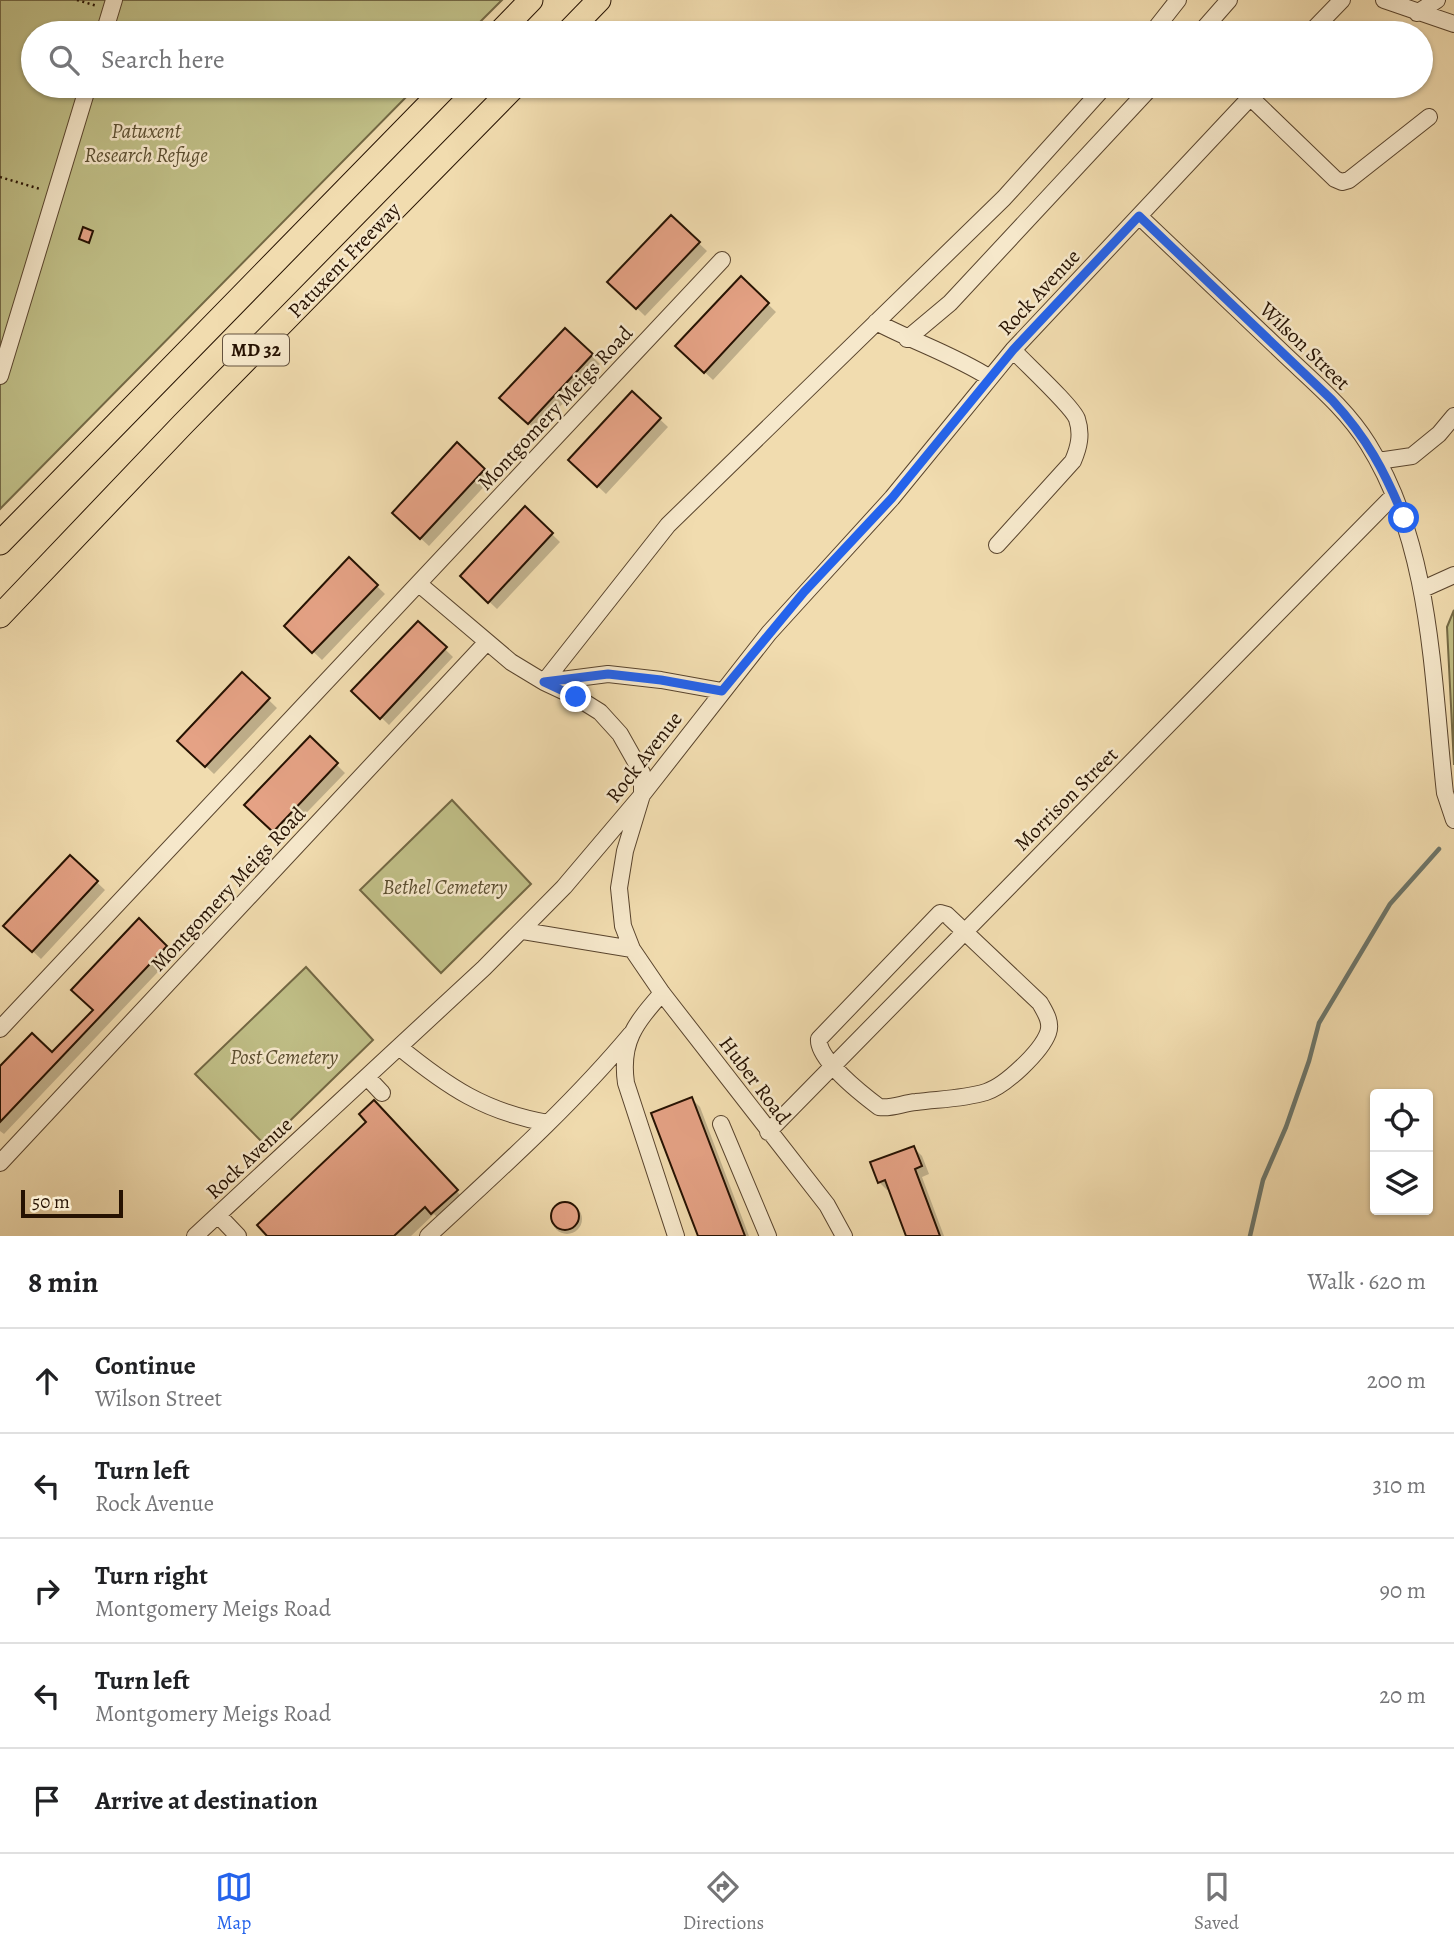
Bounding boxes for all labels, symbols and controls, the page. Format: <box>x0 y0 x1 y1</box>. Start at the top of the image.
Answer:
search box <box>21 21 1433 98</box>
icon: search <box>45 41 83 79</box>
text: Search here <box>101 42 225 77</box>
park label: Patuxent Research Refuge <box>84 117 208 169</box>
street label: Patuxent Freeway <box>281 196 407 324</box>
street label: Rock Avenue <box>992 243 1086 341</box>
street label: Wilson Street <box>1253 295 1356 396</box>
street label: Montgomery Meigs Road <box>471 319 639 496</box>
road number: MD 32 <box>223 334 289 366</box>
route start <box>1388 502 1419 533</box>
route end <box>560 681 591 712</box>
street label: Rock Avenue <box>600 706 688 808</box>
street label: Morrison Street <box>1008 741 1124 857</box>
street label: Montgomery Meigs Road <box>144 800 312 977</box>
park label: Bethel Cemetery <box>383 873 507 901</box>
street label: Huber Road <box>713 1030 798 1130</box>
park label: Post Cemetery <box>230 1043 338 1071</box>
map controls <box>1370 1089 1433 1215</box>
button: locate <box>1370 1089 1433 1152</box>
street label: Rock Avenue <box>200 1111 298 1205</box>
button: layers <box>1370 1152 1433 1215</box>
scale bar <box>21 1187 122 1219</box>
text: 50 m <box>32 1189 70 1215</box>
text: 8 min <box>28 1262 98 1302</box>
text: Walk · 620 m <box>1307 1266 1426 1297</box>
text: Continue <box>95 1348 196 1383</box>
icon: ahead <box>28 1362 66 1400</box>
text: 200 m <box>1367 1365 1426 1396</box>
text: Wilson Street <box>95 1383 222 1414</box>
text: Turn left <box>95 1453 190 1488</box>
icon: left <box>28 1467 66 1505</box>
text: 310 m <box>1373 1470 1426 1501</box>
text: Rock Avenue <box>95 1488 214 1519</box>
text: Turn right <box>95 1558 208 1593</box>
icon: right <box>28 1572 66 1610</box>
text: 90 m <box>1380 1575 1426 1606</box>
text: Montgomery Meigs Road <box>95 1593 331 1624</box>
text: Turn left <box>95 1663 190 1698</box>
icon: left <box>28 1677 66 1715</box>
text: 20 m <box>1379 1680 1426 1711</box>
text: Montgomery Meigs Road <box>95 1698 331 1729</box>
icon: arrive <box>28 1782 66 1820</box>
text: Arrive at destination <box>95 1783 318 1818</box>
tab: Map <box>215 1868 253 1936</box>
tab: Directions <box>683 1868 764 1936</box>
tab: Saved <box>1194 1868 1239 1936</box>

